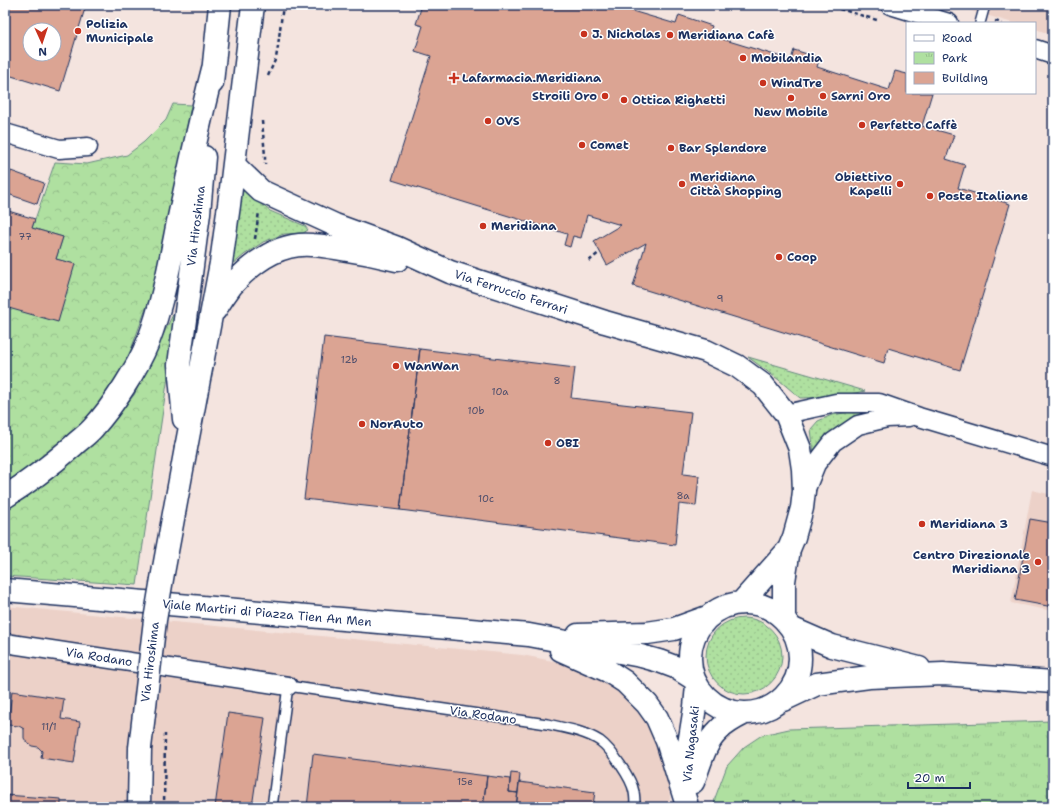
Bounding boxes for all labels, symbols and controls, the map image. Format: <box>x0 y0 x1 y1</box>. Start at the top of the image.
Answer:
place label: Polizia Municipale <box>86 16 154 46</box>
north arrow <box>22 22 62 62</box>
legend <box>906 22 1036 94</box>
marker: Polizia Municipale <box>73 26 83 36</box>
place label: J. Nicholas <box>592 26 661 42</box>
place label: Meridiana Cafè <box>678 27 775 43</box>
marker: J. Nicholas <box>579 29 589 39</box>
marker: Meridiana Cafè <box>665 30 675 40</box>
text: Road <box>942 30 973 46</box>
text: N <box>37 44 47 59</box>
place label: Mobilandia <box>751 50 823 66</box>
text: Park <box>942 50 968 66</box>
marker: Mobilandia <box>738 53 748 63</box>
place label: Lafarmacia.Meridiana <box>462 70 602 86</box>
text: Building <box>942 70 988 86</box>
marker: Lafarmacia.Meridiana <box>449 73 459 83</box>
place label: WindTre <box>771 75 822 91</box>
marker: WindTre <box>758 78 768 88</box>
place label: Stroili Oro <box>532 88 597 104</box>
place label: Sarni Oro <box>831 88 891 104</box>
marker: Stroili Oro <box>600 91 610 101</box>
marker: Sarni Oro <box>818 91 828 101</box>
place label: Ottica Righetti <box>632 92 726 108</box>
marker: New Mobile <box>786 93 796 103</box>
marker: Ottica Righetti <box>619 95 629 105</box>
place label: New Mobile <box>754 104 828 120</box>
place label: OVS <box>496 113 520 129</box>
marker: OVS <box>483 116 493 126</box>
place label: Perfetto Caffè <box>870 117 957 133</box>
marker: Perfetto Caffè <box>857 120 867 130</box>
place label: Comet <box>590 137 629 153</box>
marker: Comet <box>577 140 587 150</box>
place label: Bar Splendore <box>679 140 767 156</box>
marker: Bar Splendore <box>666 143 676 153</box>
place label: Meridiana Città Shopping <box>690 169 782 199</box>
place label: Obiettivo Kapelli <box>835 169 892 199</box>
marker: Meridiana Città Shopping <box>677 179 687 189</box>
marker: Obiettivo Kapelli <box>895 179 905 189</box>
street label: Via Hiroshima <box>183 184 209 267</box>
place label: Poste Italiane <box>938 188 1028 204</box>
marker: Poste Italiane <box>925 191 935 201</box>
place label: Meridiana <box>491 218 557 234</box>
marker: Meridiana <box>478 221 488 231</box>
house number: 77 <box>18 230 32 243</box>
place label: Coop <box>787 249 817 265</box>
marker: Coop <box>774 252 784 262</box>
street label: Via Ferruccio Ferrari <box>452 266 570 318</box>
house number: 9 <box>717 292 724 305</box>
house number: 12b <box>341 353 357 366</box>
place label: WanWan <box>404 358 459 374</box>
marker: WanWan <box>391 361 401 371</box>
house number: 8 <box>554 374 561 387</box>
house number: 10a <box>492 385 509 398</box>
house number: 10b <box>468 404 485 417</box>
place label: NorAuto <box>370 416 423 432</box>
marker: NorAuto <box>357 419 367 429</box>
place label: OBI <box>556 435 579 451</box>
marker: OBI <box>543 438 553 448</box>
house number: 8a <box>677 489 690 502</box>
house number: 10c <box>478 492 494 505</box>
place label: Meridiana 3 <box>930 516 1008 532</box>
marker: Meridiana 3 <box>917 519 927 529</box>
place label: Centro Direzionale Meridiana 3 <box>913 547 1030 577</box>
marker: Centro Direzionale Meridiana 3 <box>1033 557 1043 567</box>
street label: Viale Martiri di Piazza Tien An Men <box>162 596 372 630</box>
street label: Via Hiroshima <box>137 620 163 703</box>
street label: Via Rodano <box>64 644 134 670</box>
street label: Via Rodano <box>448 702 518 728</box>
street label: Via Nagasaki <box>679 705 703 783</box>
house number: 11/1 <box>41 720 57 733</box>
scale bar <box>908 764 970 790</box>
text: 20 m <box>914 770 945 786</box>
house number: 15e <box>457 775 473 788</box>

